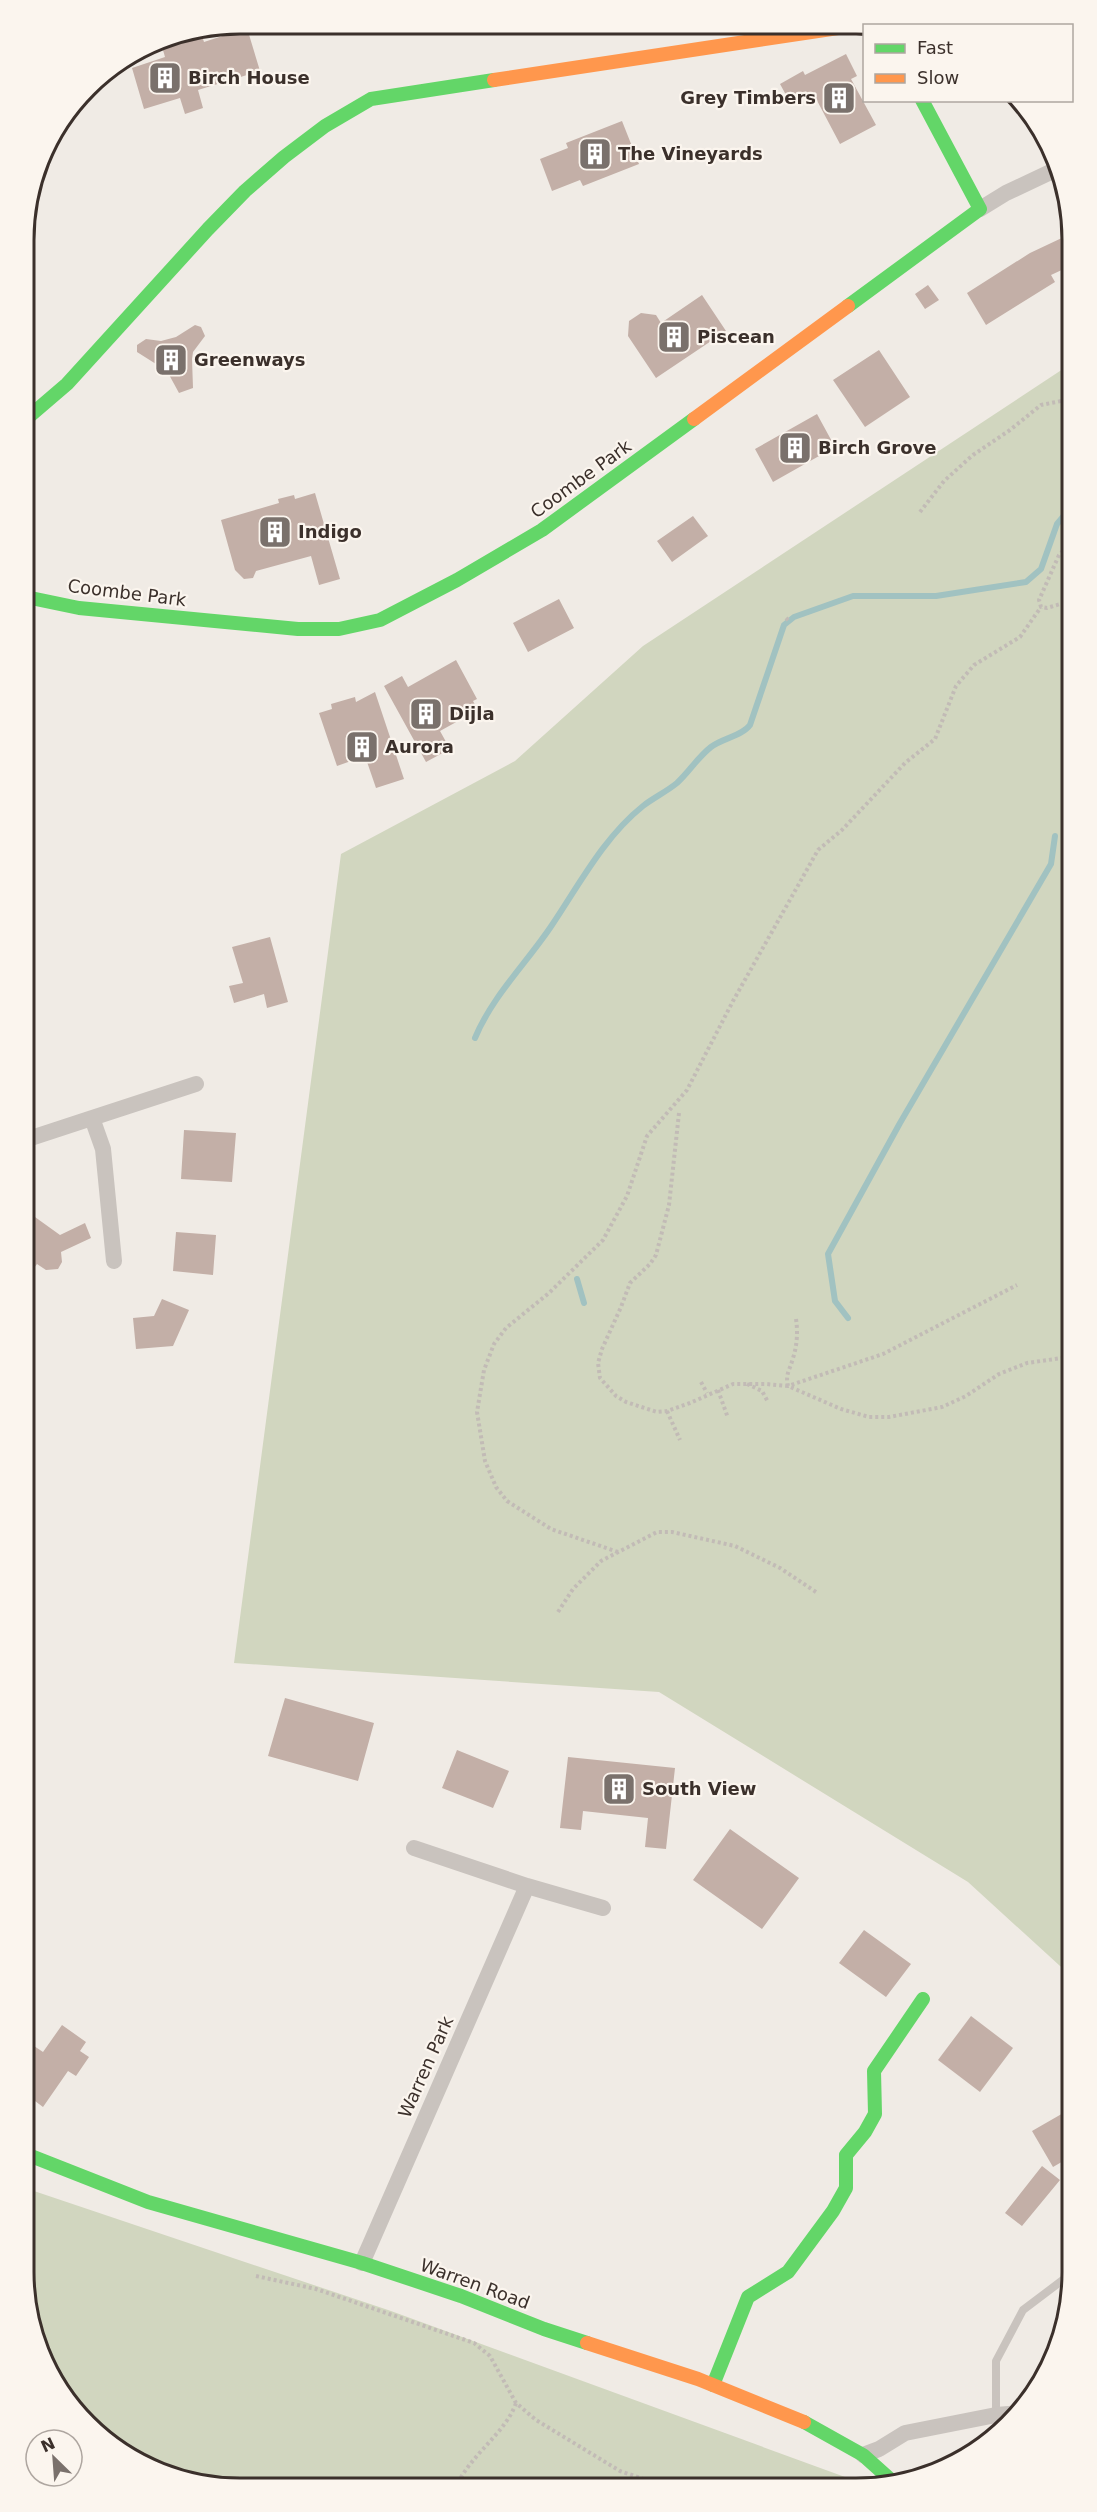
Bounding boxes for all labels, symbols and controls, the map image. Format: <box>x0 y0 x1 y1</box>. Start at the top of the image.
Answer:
legend <box>863 24 1073 102</box>
text: Fast <box>917 37 953 58</box>
building icon: Birch House <box>147 60 183 96</box>
place label: Birch House <box>188 67 310 88</box>
text: Slow <box>917 67 959 88</box>
building icon: Grey Timbers <box>821 80 857 116</box>
place label: Grey Timbers <box>680 87 816 108</box>
building icon: The Vineyards <box>577 136 613 172</box>
place label: The Vineyards <box>618 143 763 164</box>
building icon: Piscean <box>656 319 692 355</box>
place label: Piscean <box>697 326 775 347</box>
building icon: Greenways <box>153 342 189 378</box>
place label: Greenways <box>194 349 306 370</box>
building icon: Birch Grove <box>777 430 813 466</box>
street label: Coombe Park <box>526 435 636 522</box>
place label: Birch Grove <box>818 437 936 458</box>
building icon: Indigo <box>257 514 293 550</box>
place label: Indigo <box>298 521 362 542</box>
street label: Coombe Park <box>67 575 188 610</box>
building icon: Dijla <box>408 696 444 732</box>
place label: Dijla <box>449 703 495 724</box>
building icon: Aurora <box>344 729 380 765</box>
place label: Aurora <box>385 736 454 757</box>
building icon: South View <box>601 1771 637 1807</box>
place label: South View <box>642 1778 756 1799</box>
street label: Warren Park <box>394 2012 458 2121</box>
street label: Warren Road <box>417 2254 533 2313</box>
north arrow <box>24 2428 84 2488</box>
text: N <box>38 2433 58 2456</box>

